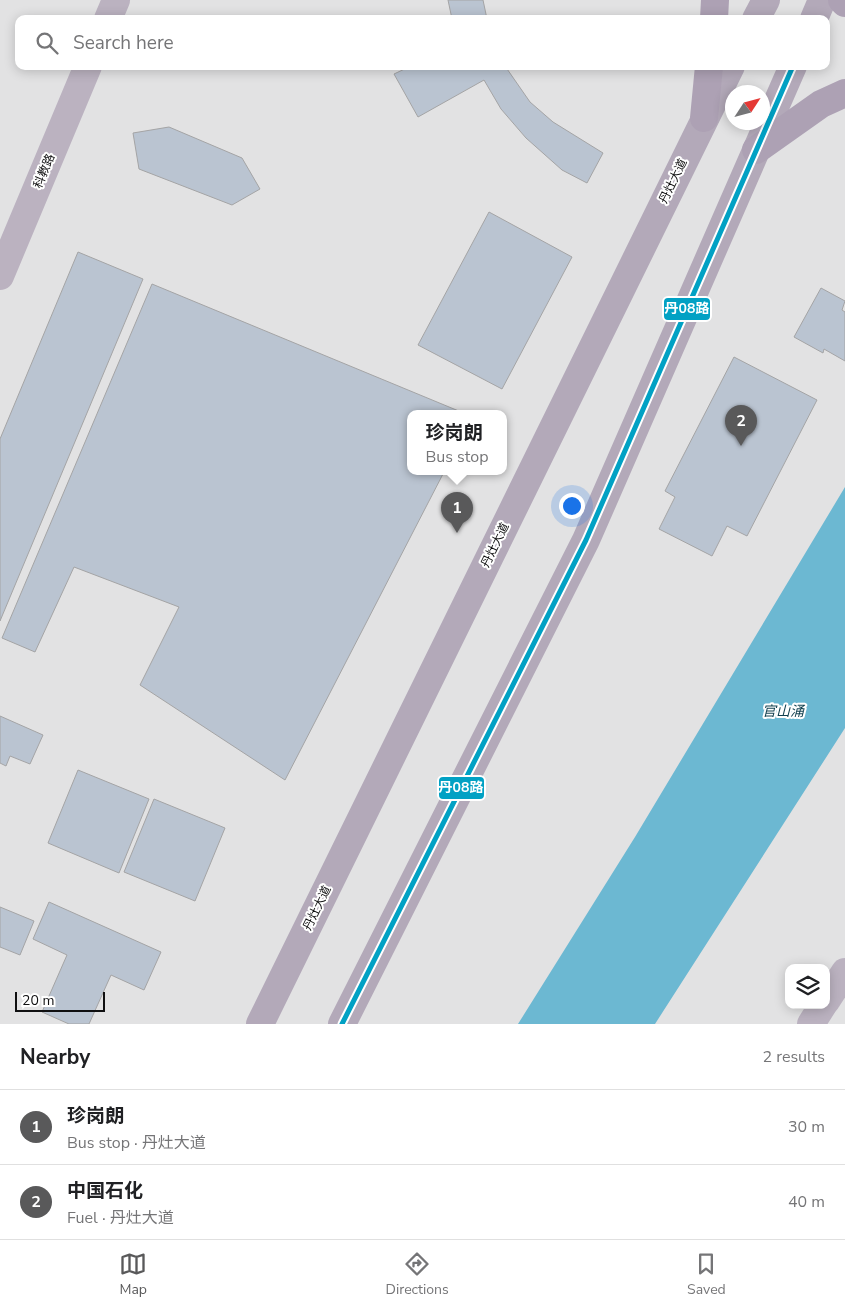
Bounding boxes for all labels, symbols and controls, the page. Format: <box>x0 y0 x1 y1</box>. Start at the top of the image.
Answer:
search box <box>15 15 830 70</box>
icon: search <box>33 29 61 57</box>
text: Search here <box>73 30 174 56</box>
north arrow <box>725 85 770 130</box>
street label: 科教路 <box>30 151 58 191</box>
street label: 丹灶大道 <box>655 156 691 206</box>
line badge: 丹08路 <box>663 297 711 321</box>
text: 丹08路 <box>665 299 709 318</box>
pin: 2 <box>725 405 757 446</box>
popup <box>407 410 507 475</box>
text: 珍岗朗 <box>426 420 483 446</box>
text: Bus stop <box>426 446 488 468</box>
pin: 1 <box>441 492 473 533</box>
your location <box>559 493 585 519</box>
street label: 丹灶大道 <box>477 520 513 570</box>
water label: 官山涌 <box>762 702 806 721</box>
line badge: 丹08路 <box>438 776 485 800</box>
text: 丹08路 <box>439 778 483 797</box>
street label: 丹灶大道 <box>299 883 335 933</box>
map controls <box>785 964 830 1009</box>
button: layers <box>785 964 830 1009</box>
scale bar <box>15 989 105 1012</box>
text: 20 m <box>22 991 54 1010</box>
text: Nearby <box>20 1043 90 1071</box>
text: 2 results <box>763 1046 825 1068</box>
text: 珍岗朗 <box>67 1103 124 1129</box>
text: 1 <box>31 1116 41 1138</box>
text: 30 m <box>788 1116 825 1138</box>
text: Bus stop · 丹灶大道 <box>67 1132 206 1154</box>
text: 中国石化 <box>67 1178 143 1204</box>
text: 2 <box>31 1191 41 1213</box>
text: 40 m <box>788 1191 825 1213</box>
text: Fuel · 丹灶大道 <box>67 1207 174 1229</box>
tab: Map <box>119 1250 147 1299</box>
tab: Directions <box>386 1250 449 1299</box>
tab: Saved <box>687 1250 726 1299</box>

